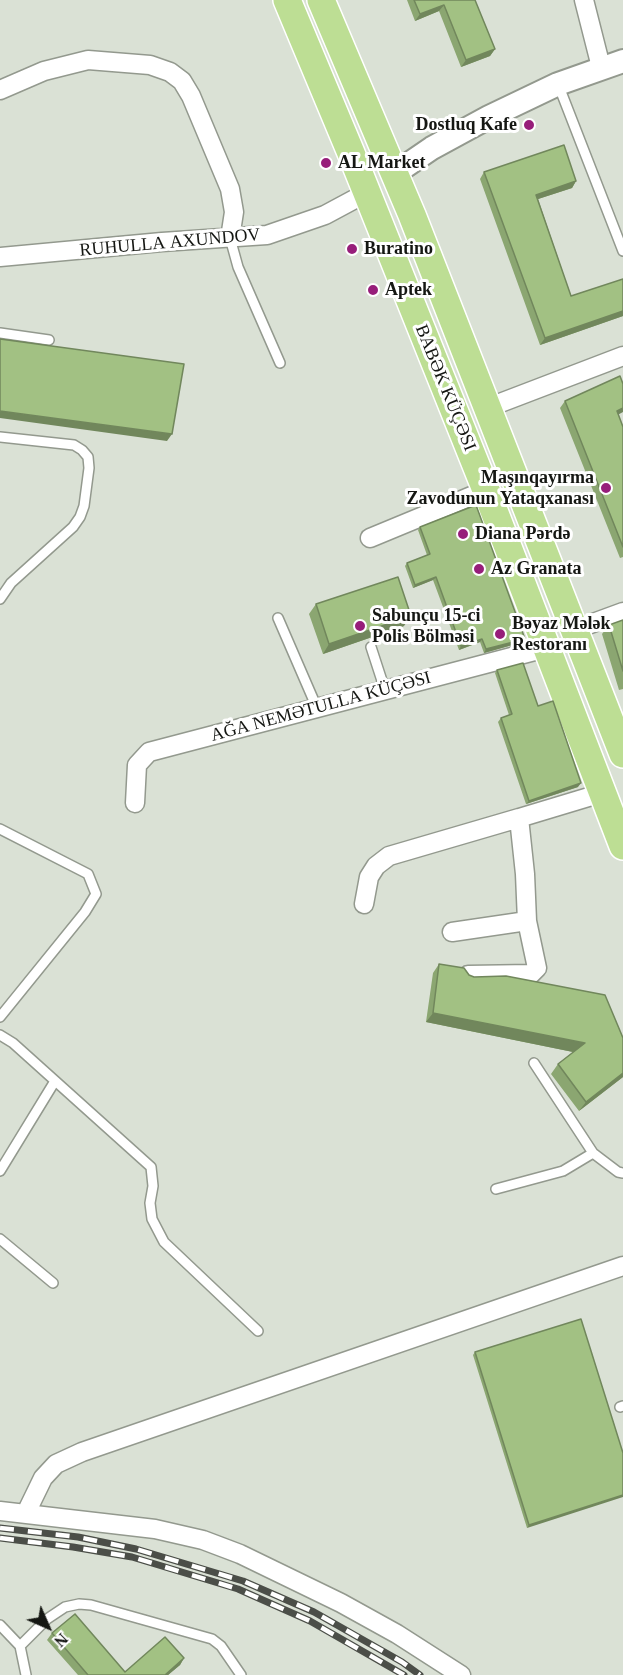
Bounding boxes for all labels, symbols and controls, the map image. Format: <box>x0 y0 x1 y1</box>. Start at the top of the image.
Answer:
place label: Dostluq Kafe <box>415 114 517 136</box>
marker: Dostluq Kafe <box>522 118 536 132</box>
place label: AL Market <box>338 152 425 174</box>
marker: AL Market <box>319 156 333 170</box>
street label: RUHULLA AXUNDOV <box>79 224 261 262</box>
place label: Buratino <box>364 238 433 260</box>
marker: Buratino <box>345 242 359 256</box>
place label: Aptek <box>385 279 432 301</box>
marker: Aptek <box>366 283 380 297</box>
street label: BABƏK KÜÇƏSI <box>410 322 480 454</box>
place label: Maşınqayırma Zavodunun Yataqxanası <box>406 467 594 510</box>
marker: Maşınqayırma Zavodunun Yataqxanası <box>599 481 613 495</box>
place label: Diana Pərdə <box>475 523 570 545</box>
marker: Diana Pərdə <box>456 527 470 541</box>
place label: Az Granata <box>491 558 581 580</box>
marker: Az Granata <box>472 562 486 576</box>
place label: Sabunçu 15-ci Polis Bölməsi <box>372 605 481 648</box>
place label: Bəyaz Mələk Restoranı <box>512 613 610 656</box>
marker: Sabunçu 15-ci Polis Bölməsi <box>353 619 367 633</box>
marker: Bəyaz Mələk Restoranı <box>493 627 507 641</box>
street label: AĞA NEMƏTULLA KÜÇƏSI <box>209 667 433 747</box>
north arrow <box>18 1597 78 1657</box>
text: N <box>51 1630 71 1650</box>

